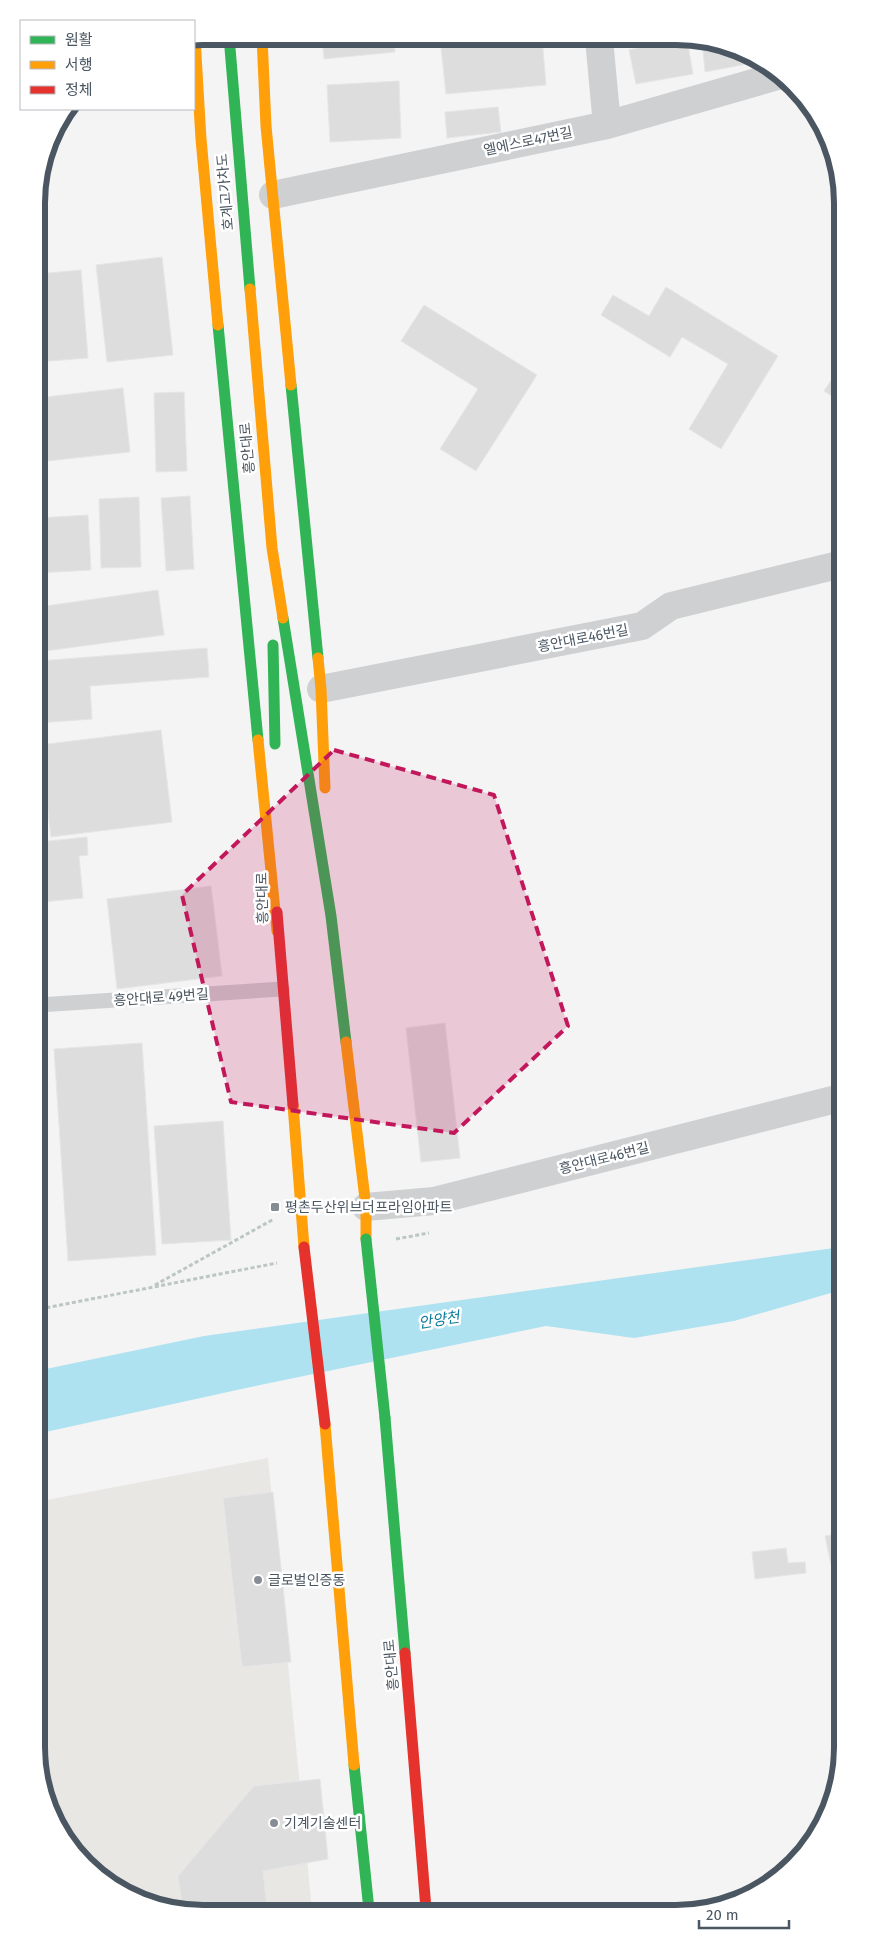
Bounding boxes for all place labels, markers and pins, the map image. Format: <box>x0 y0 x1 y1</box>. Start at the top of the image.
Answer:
place label: 평촌두산위브더프라임아파트 <box>285 1199 453 1216</box>
marker: 평촌두산위브더프라임아파트 <box>269 1201 281 1213</box>
place label: 글로벌인증동 <box>268 1572 345 1589</box>
marker: 글로벌인증동 <box>252 1574 264 1586</box>
place label: 기계기술센터 <box>284 1815 361 1832</box>
marker: 기계기술센터 <box>268 1817 280 1829</box>

